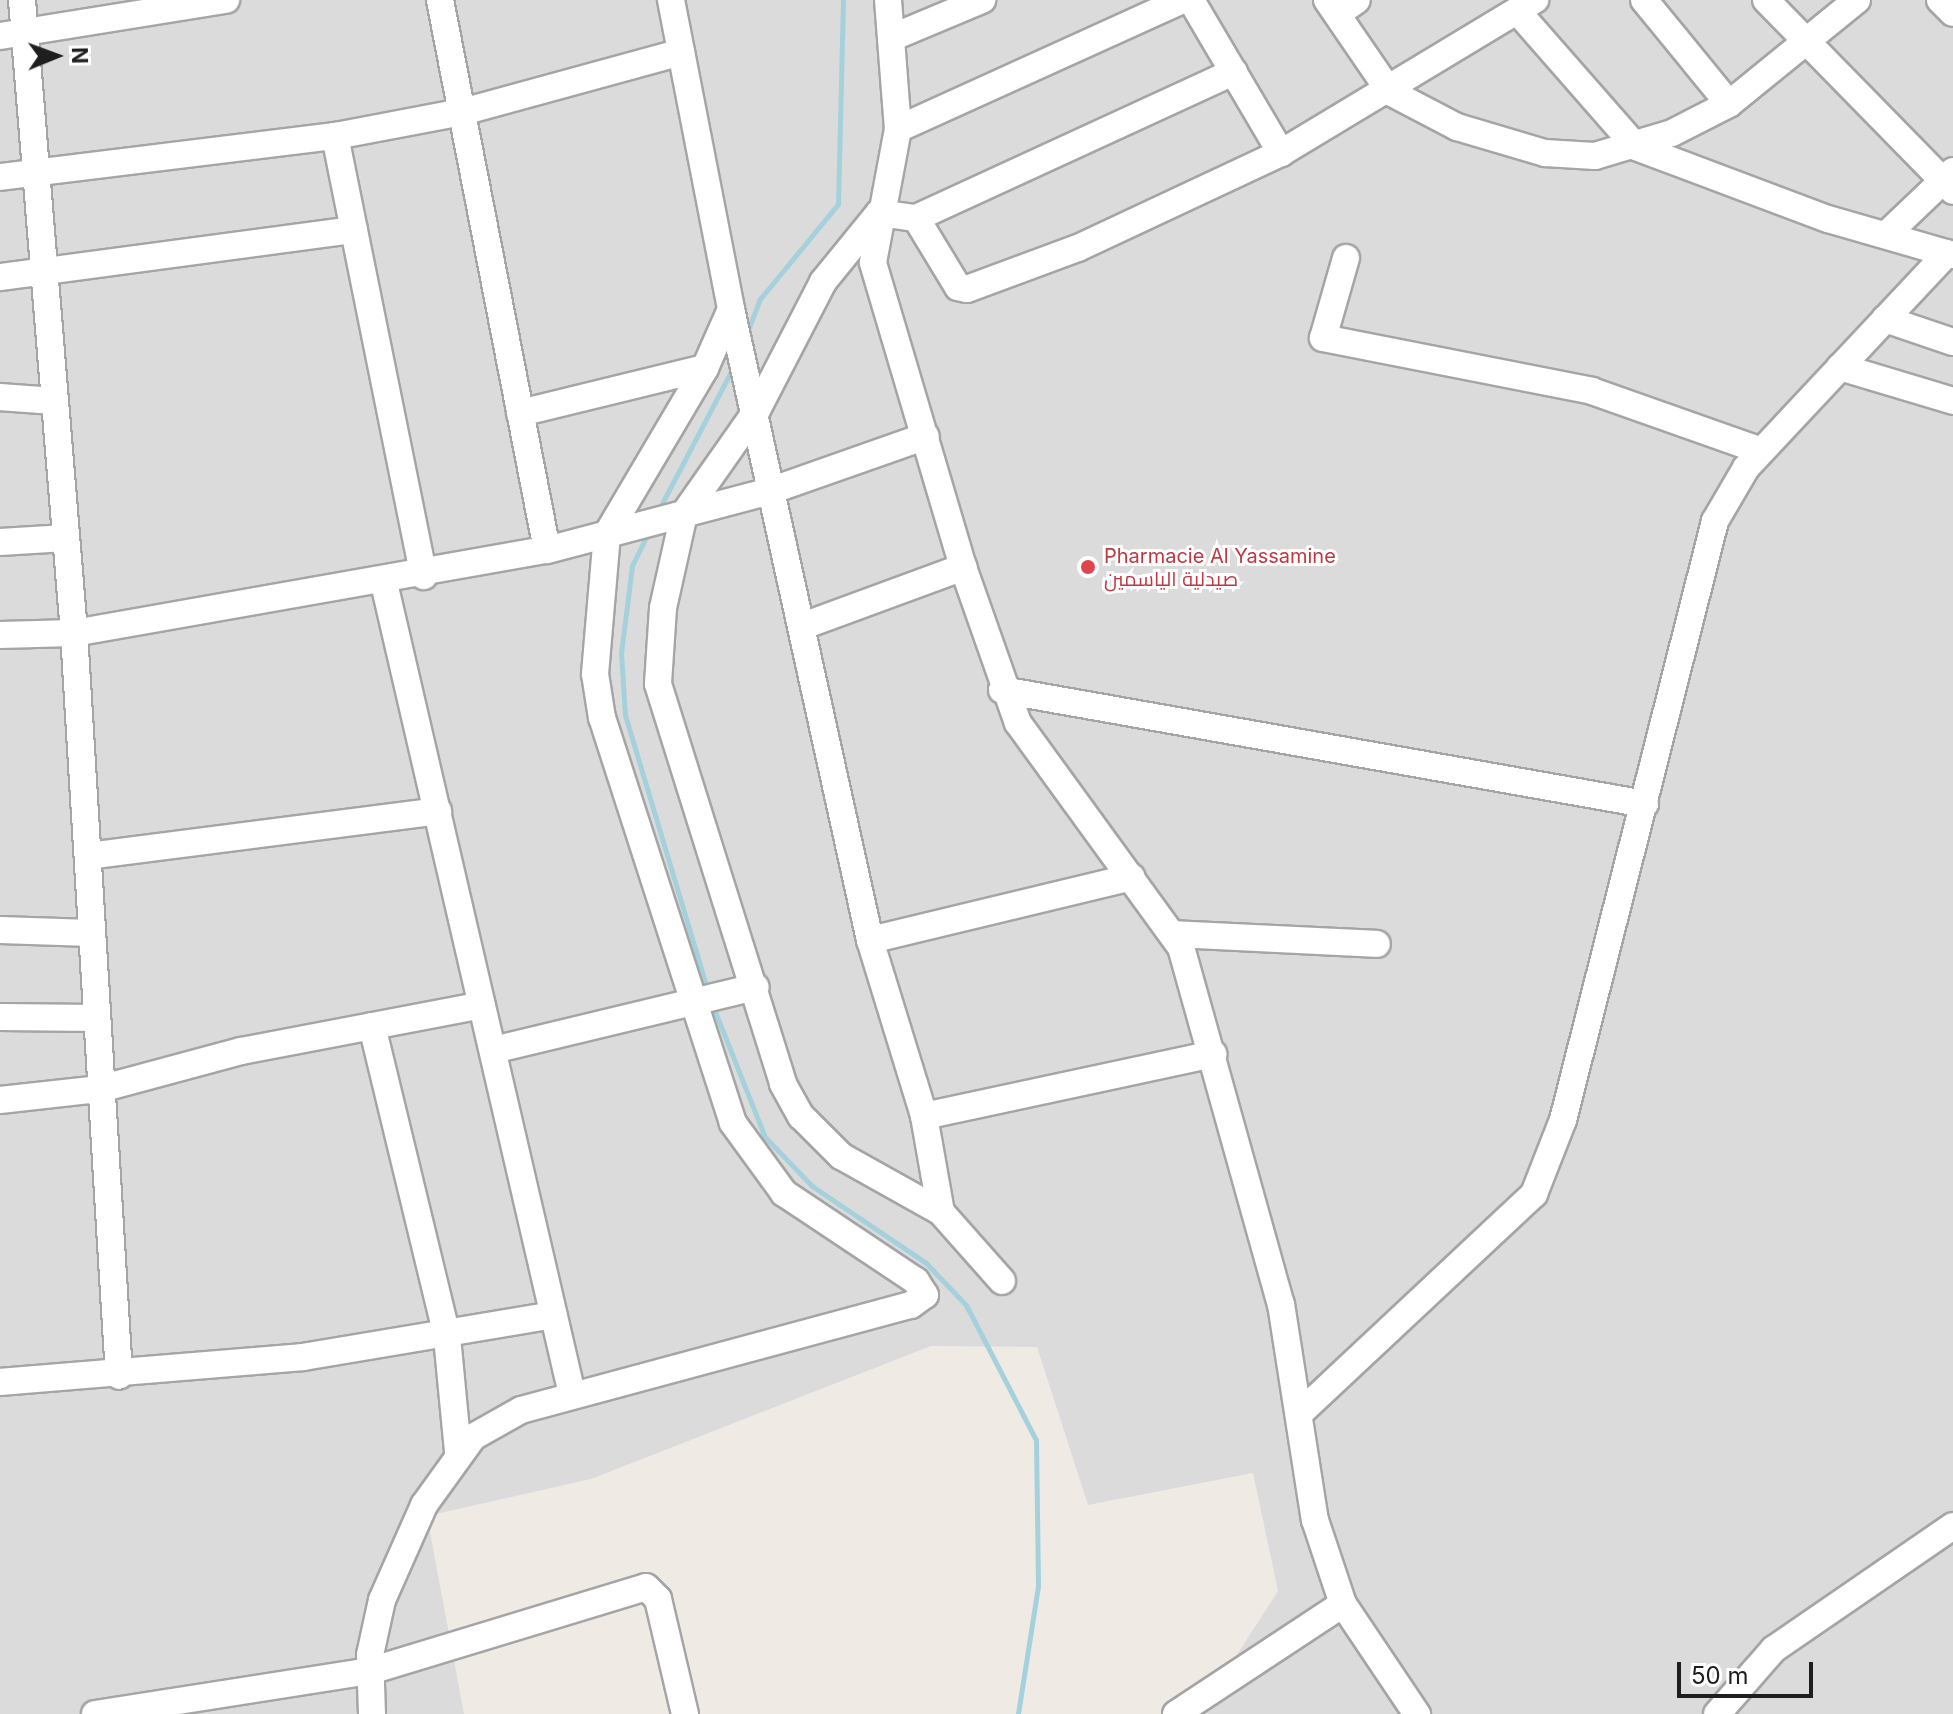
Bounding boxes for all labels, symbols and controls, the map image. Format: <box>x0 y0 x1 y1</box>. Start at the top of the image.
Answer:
north arrow <box>16 16 96 96</box>
text: N <box>67 47 93 64</box>
place label: Pharmacie Al Yassamine صيدلية الياسمين <box>1104 544 1336 591</box>
marker: Pharmacie Al Yassamine صيدلية الياسمين <box>1079 558 1097 576</box>
scale bar <box>1681 1646 1817 1696</box>
text: 50 m <box>1691 1661 1749 1690</box>

